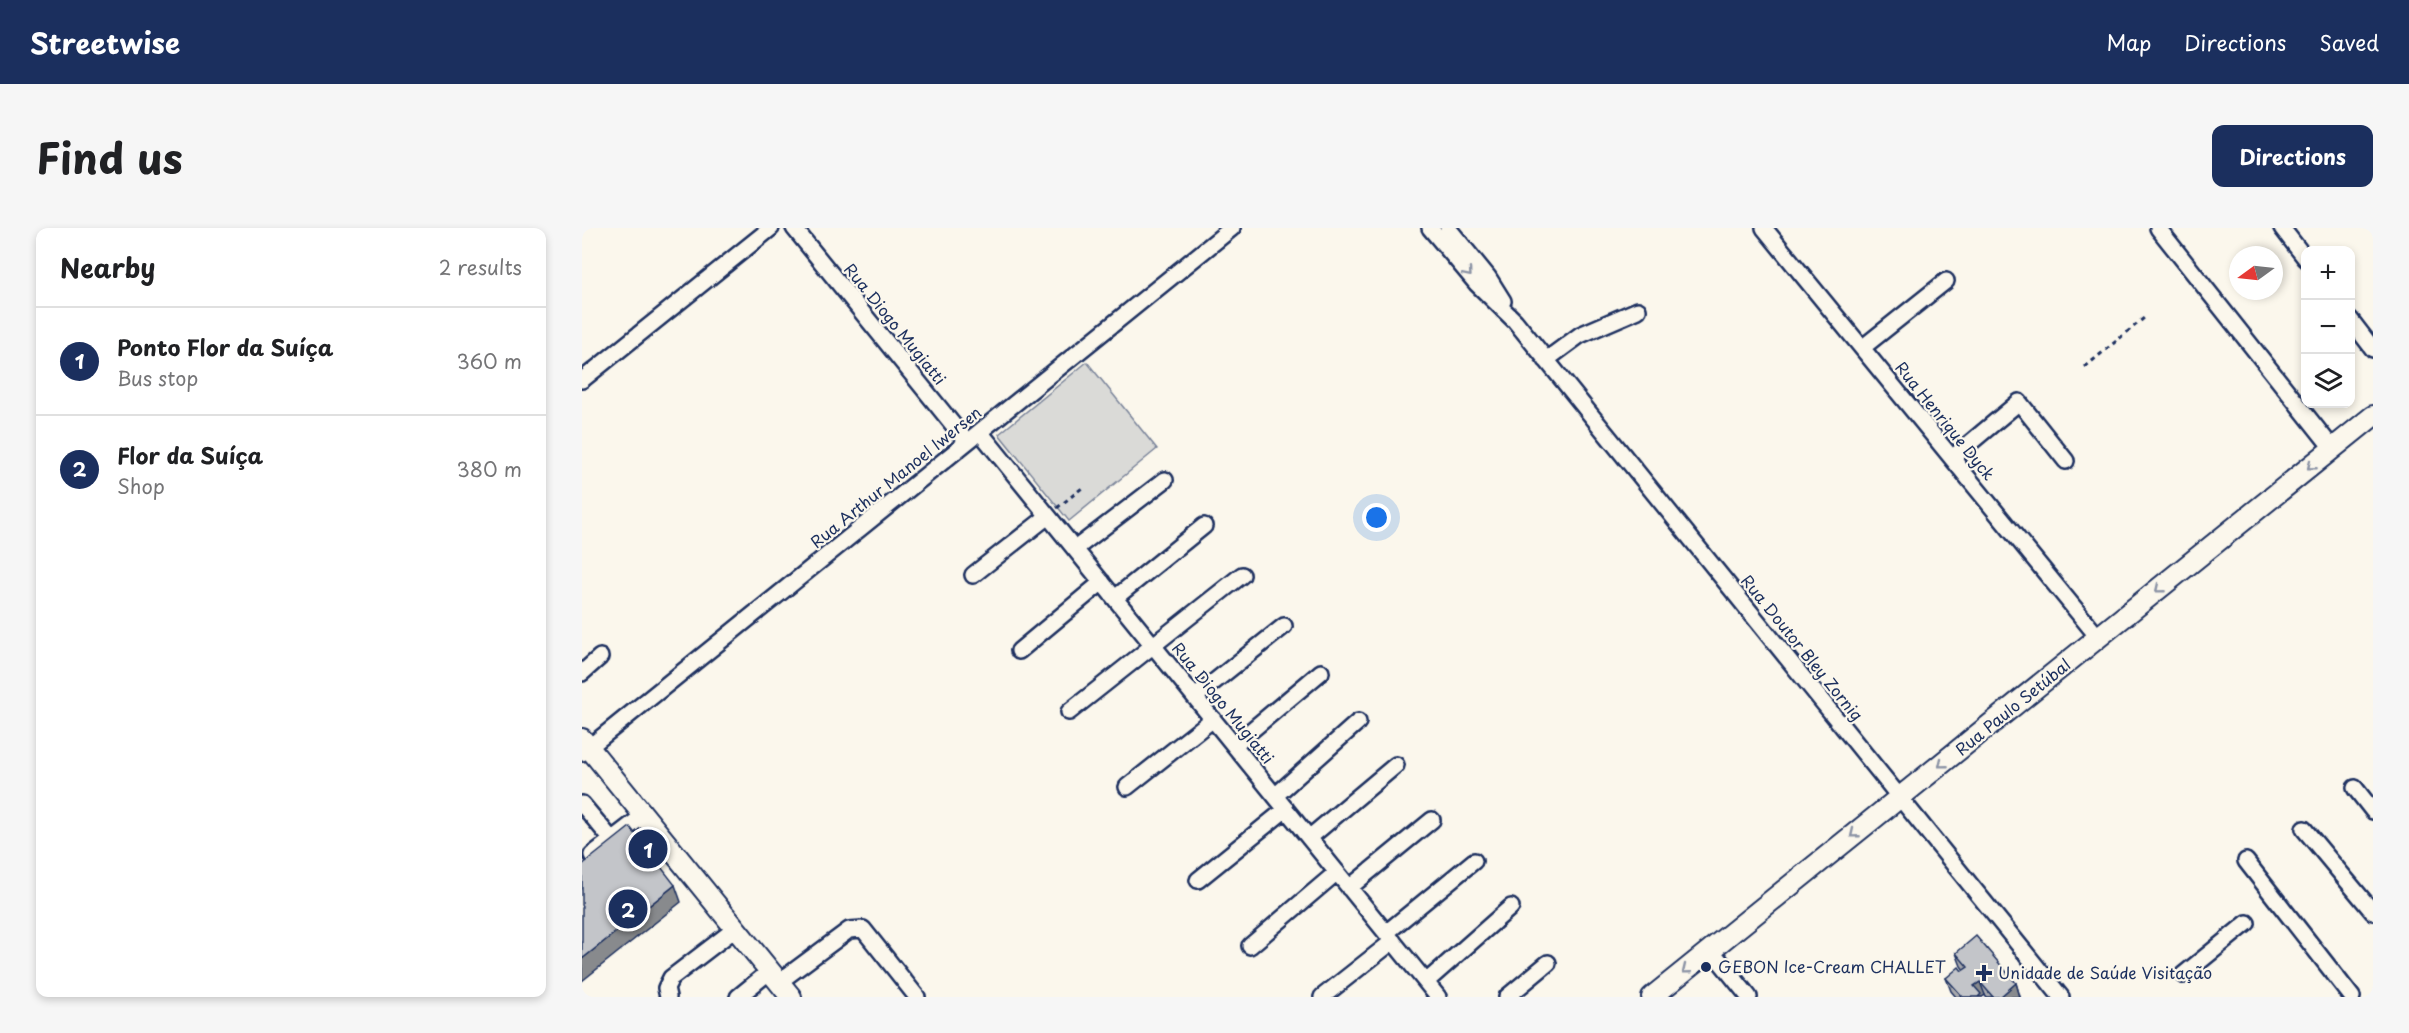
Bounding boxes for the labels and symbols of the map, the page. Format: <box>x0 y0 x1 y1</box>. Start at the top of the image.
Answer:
north arrow <box>2229 246 2283 300</box>
street label: Rua Diogo Mugiatti <box>839 257 952 389</box>
one-way arrow <box>1461 266 1472 277</box>
street label: Rua Henrique Dyck <box>1890 356 2001 485</box>
street label: Rua Arthur Manoel Iwersen <box>805 400 986 553</box>
one-way arrow <box>2307 459 2318 470</box>
your location <box>1362 503 1391 532</box>
street label: Rua Doutor Bley Zornig <box>1736 569 1869 726</box>
one-way arrow <box>2155 581 2166 592</box>
street label: Rua Diogo Mugiatti <box>1167 636 1280 768</box>
street label: Rua Paulo Setúbal <box>1950 652 2075 760</box>
one-way arrow <box>1938 756 1949 767</box>
pin: 1 <box>628 826 668 872</box>
one-way arrow <box>1850 827 1861 838</box>
pin: 2 <box>608 886 648 932</box>
place label: GEBON Ice-Cream CHALLET <box>1718 954 1946 978</box>
marker: GEBON Ice-Cream CHALLET <box>1699 960 1713 974</box>
place label: Unidade de Saúde Visitação <box>1998 960 2212 984</box>
one-way arrow <box>1682 962 1693 973</box>
marker: Unidade de Saúde Visitação <box>1975 964 1993 982</box>

